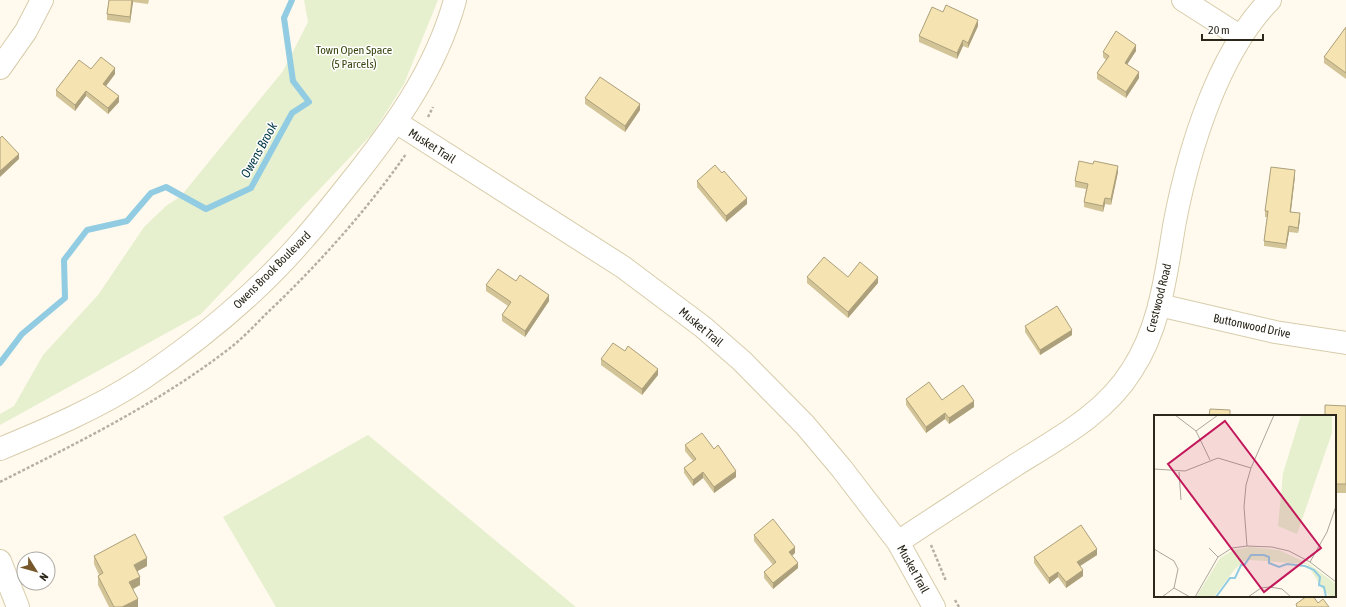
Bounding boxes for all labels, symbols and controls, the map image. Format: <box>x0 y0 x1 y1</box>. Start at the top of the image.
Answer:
scale bar <box>1202 16 1263 42</box>
text: 20 m <box>1208 23 1230 37</box>
park label: Town Open Space (5 Parcels) <box>316 43 392 71</box>
water label: Owens Brook <box>238 119 281 180</box>
street label: Musket Trail <box>406 126 459 167</box>
street label: Owens Brook Boulevard <box>230 228 314 312</box>
street label: Crestwood Road <box>1144 262 1174 334</box>
street label: Musket Trail <box>676 305 726 350</box>
street label: Buttonwood Drive <box>1212 311 1292 341</box>
inset map <box>1154 415 1336 597</box>
street label: Musket Trail <box>894 542 932 596</box>
north arrow <box>16 551 56 591</box>
text: N <box>37 571 51 583</box>

